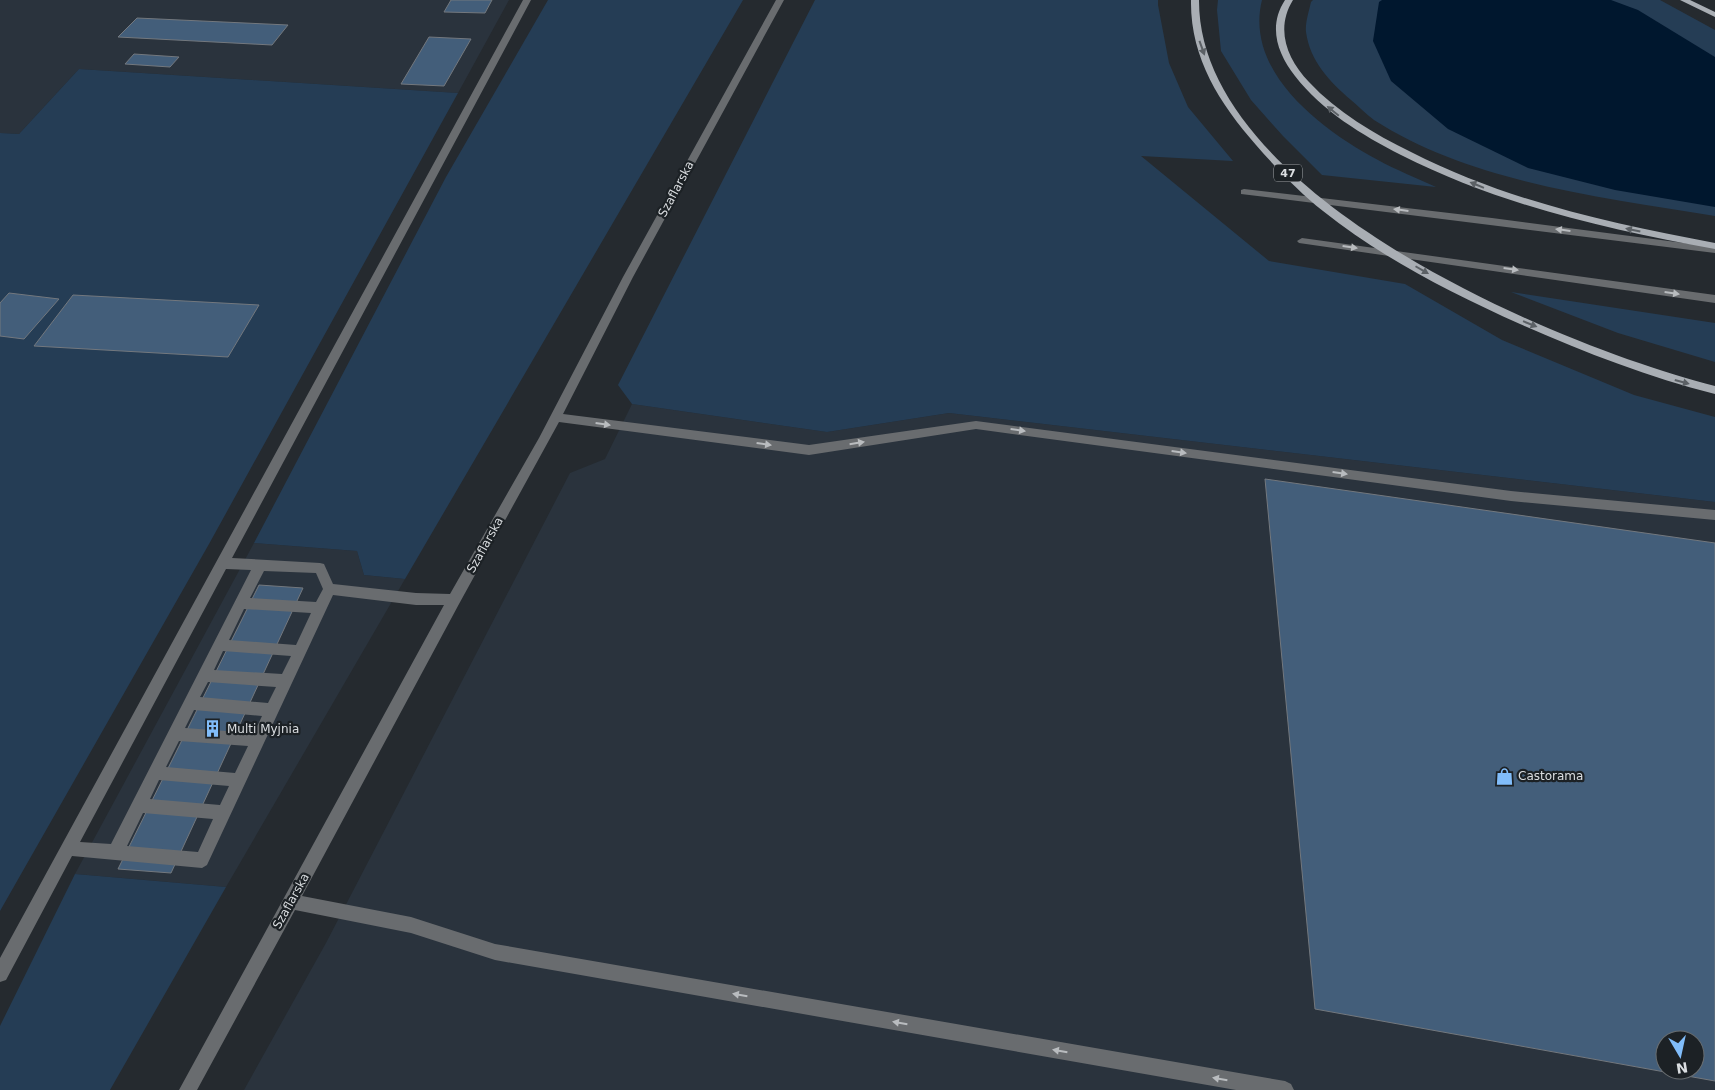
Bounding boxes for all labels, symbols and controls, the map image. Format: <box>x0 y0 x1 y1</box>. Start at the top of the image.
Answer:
one-way arrow <box>1198 41 1206 56</box>
one-way arrow <box>1327 105 1340 116</box>
street label: Szaflarska <box>655 159 697 219</box>
road number: 47 <box>1274 164 1302 182</box>
one-way arrow <box>1470 181 1484 189</box>
one-way arrow <box>1393 206 1409 214</box>
one-way arrow <box>1554 226 1570 234</box>
one-way arrow <box>1625 226 1640 234</box>
one-way arrow <box>1342 243 1358 251</box>
one-way arrow <box>1415 266 1430 274</box>
one-way arrow <box>1503 266 1519 274</box>
one-way arrow <box>1664 289 1680 297</box>
one-way arrow <box>1523 321 1537 329</box>
one-way arrow <box>1674 378 1689 386</box>
one-way arrow <box>595 420 611 428</box>
one-way arrow <box>1010 426 1026 434</box>
one-way arrow <box>849 439 865 447</box>
one-way arrow <box>756 440 772 448</box>
one-way arrow <box>1171 448 1187 456</box>
one-way arrow <box>1332 469 1348 477</box>
street label: Szaflarska <box>464 515 506 575</box>
building icon: Multi Myjnia <box>203 719 223 739</box>
place label: Multi Myjnia <box>227 722 299 736</box>
shop icon: Castorama <box>1494 766 1514 786</box>
place label: Castorama <box>1518 769 1583 783</box>
street label: Szaflarska <box>270 871 312 931</box>
one-way arrow <box>732 990 748 998</box>
one-way arrow <box>892 1018 908 1026</box>
north arrow <box>1655 1030 1705 1080</box>
one-way arrow <box>1052 1046 1068 1054</box>
text: N <box>1675 1059 1689 1077</box>
one-way arrow <box>1212 1074 1228 1082</box>

